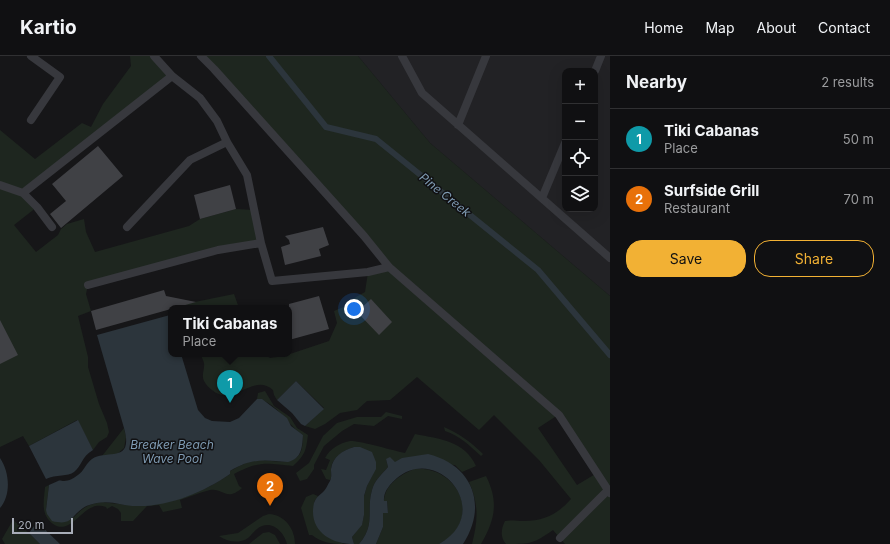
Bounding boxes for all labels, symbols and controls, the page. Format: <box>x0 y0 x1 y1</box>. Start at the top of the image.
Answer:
text: Kartio <box>20 16 77 39</box>
text: Home <box>644 19 683 36</box>
text: Map <box>705 19 735 36</box>
text: About <box>757 19 796 36</box>
text: Contact <box>818 19 870 36</box>
map controls <box>562 68 598 212</box>
button: + <box>562 68 598 104</box>
text: Nearby <box>626 72 687 92</box>
text: 2 results <box>821 74 874 90</box>
button: − <box>562 104 598 140</box>
text: Tiki Cabanas <box>664 121 759 140</box>
text: 1 <box>636 131 642 147</box>
text: 50 m <box>843 131 874 147</box>
button: locate <box>562 140 598 176</box>
text: Place <box>664 140 698 156</box>
water label: Pine Creek <box>417 169 474 220</box>
button: layers <box>562 176 598 212</box>
text: Surfside Grill <box>664 181 759 200</box>
text: 2 <box>635 191 643 207</box>
text: 70 m <box>844 191 874 207</box>
text: Restaurant <box>664 200 730 216</box>
button: Save <box>626 240 746 277</box>
button: Share <box>754 240 874 277</box>
your location <box>344 299 364 319</box>
popup <box>168 305 292 357</box>
text: Tiki Cabanas <box>183 314 277 333</box>
text: Place <box>183 333 216 349</box>
pin: 1 <box>217 370 243 403</box>
water label: Breaker Beach Wave Pool <box>130 437 214 466</box>
pin: 2 <box>257 473 283 506</box>
scale bar <box>12 516 73 535</box>
text: 20 m <box>18 518 44 532</box>

